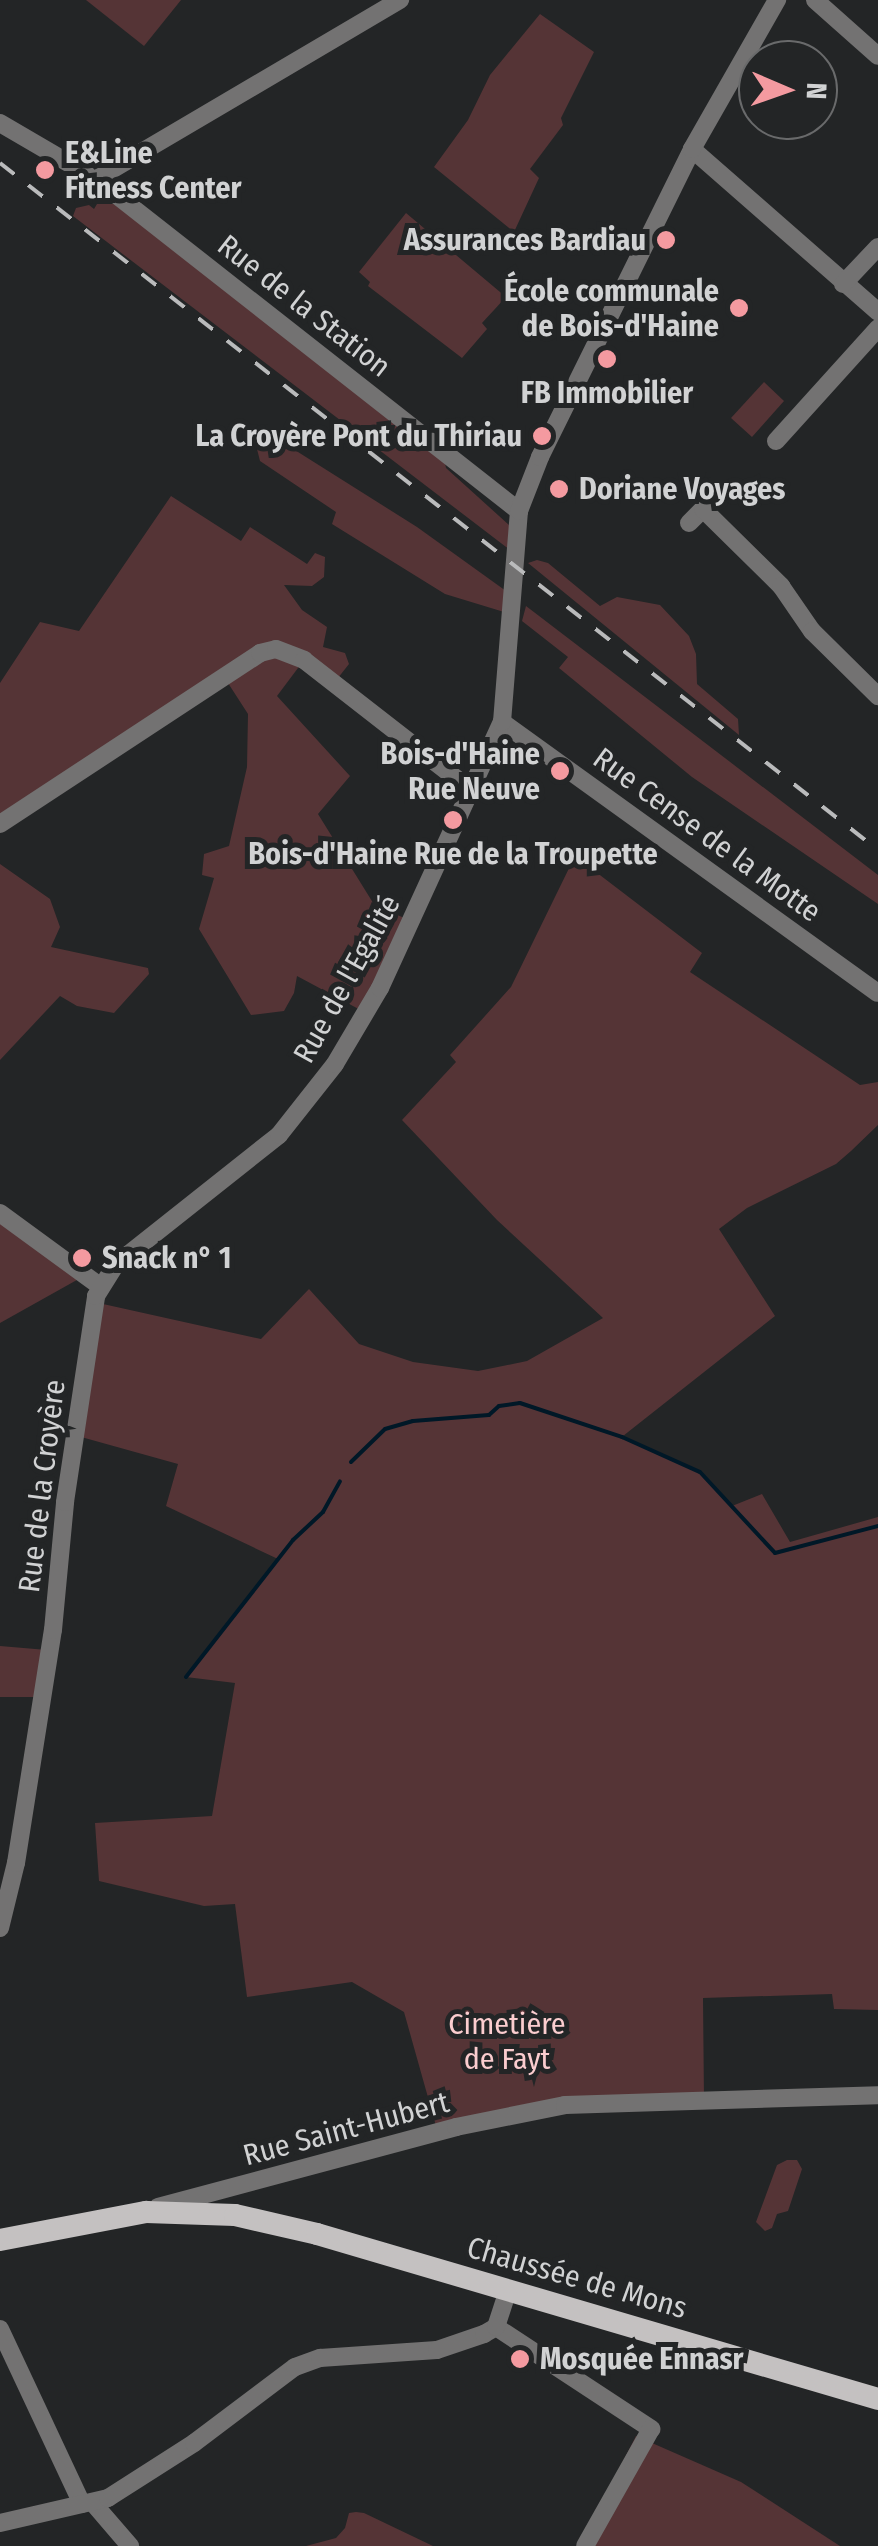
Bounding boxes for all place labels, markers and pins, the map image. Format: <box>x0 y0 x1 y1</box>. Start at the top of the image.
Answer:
place label: E&Line Fitness Center <box>65 135 241 206</box>
marker: E&Line Fitness Center <box>34 159 56 181</box>
place label: Assurances Bardiau <box>404 222 646 258</box>
marker: Assurances Bardiau <box>655 229 677 251</box>
place label: École communale de Bois-d'Haine <box>504 273 719 344</box>
marker: École communale de Bois-d'Haine <box>728 297 750 319</box>
marker: FB Immobilier <box>596 348 618 370</box>
place label: FB Immobilier <box>521 375 693 411</box>
place label: La Croyère Pont du Thiriau <box>195 418 522 454</box>
marker: La Croyère Pont du Thiriau <box>531 425 553 447</box>
place label: Doriane Voyages <box>579 471 785 507</box>
marker: Doriane Voyages <box>548 478 570 500</box>
place label: Bois-d'Haine Rue Neuve <box>381 736 540 806</box>
marker: Bois-d'Haine Rue Neuve <box>549 760 571 782</box>
marker: Bois-d'Haine Rue de la Troupette <box>442 809 464 831</box>
place label: Bois-d'Haine Rue de la Troupette <box>248 836 658 872</box>
place label: Snack n° 1 <box>102 1240 231 1276</box>
marker: Snack n° 1 <box>71 1247 93 1269</box>
place label: Mosquée Ennasr <box>540 2341 744 2377</box>
marker: Mosquée Ennasr <box>509 2348 531 2370</box>

